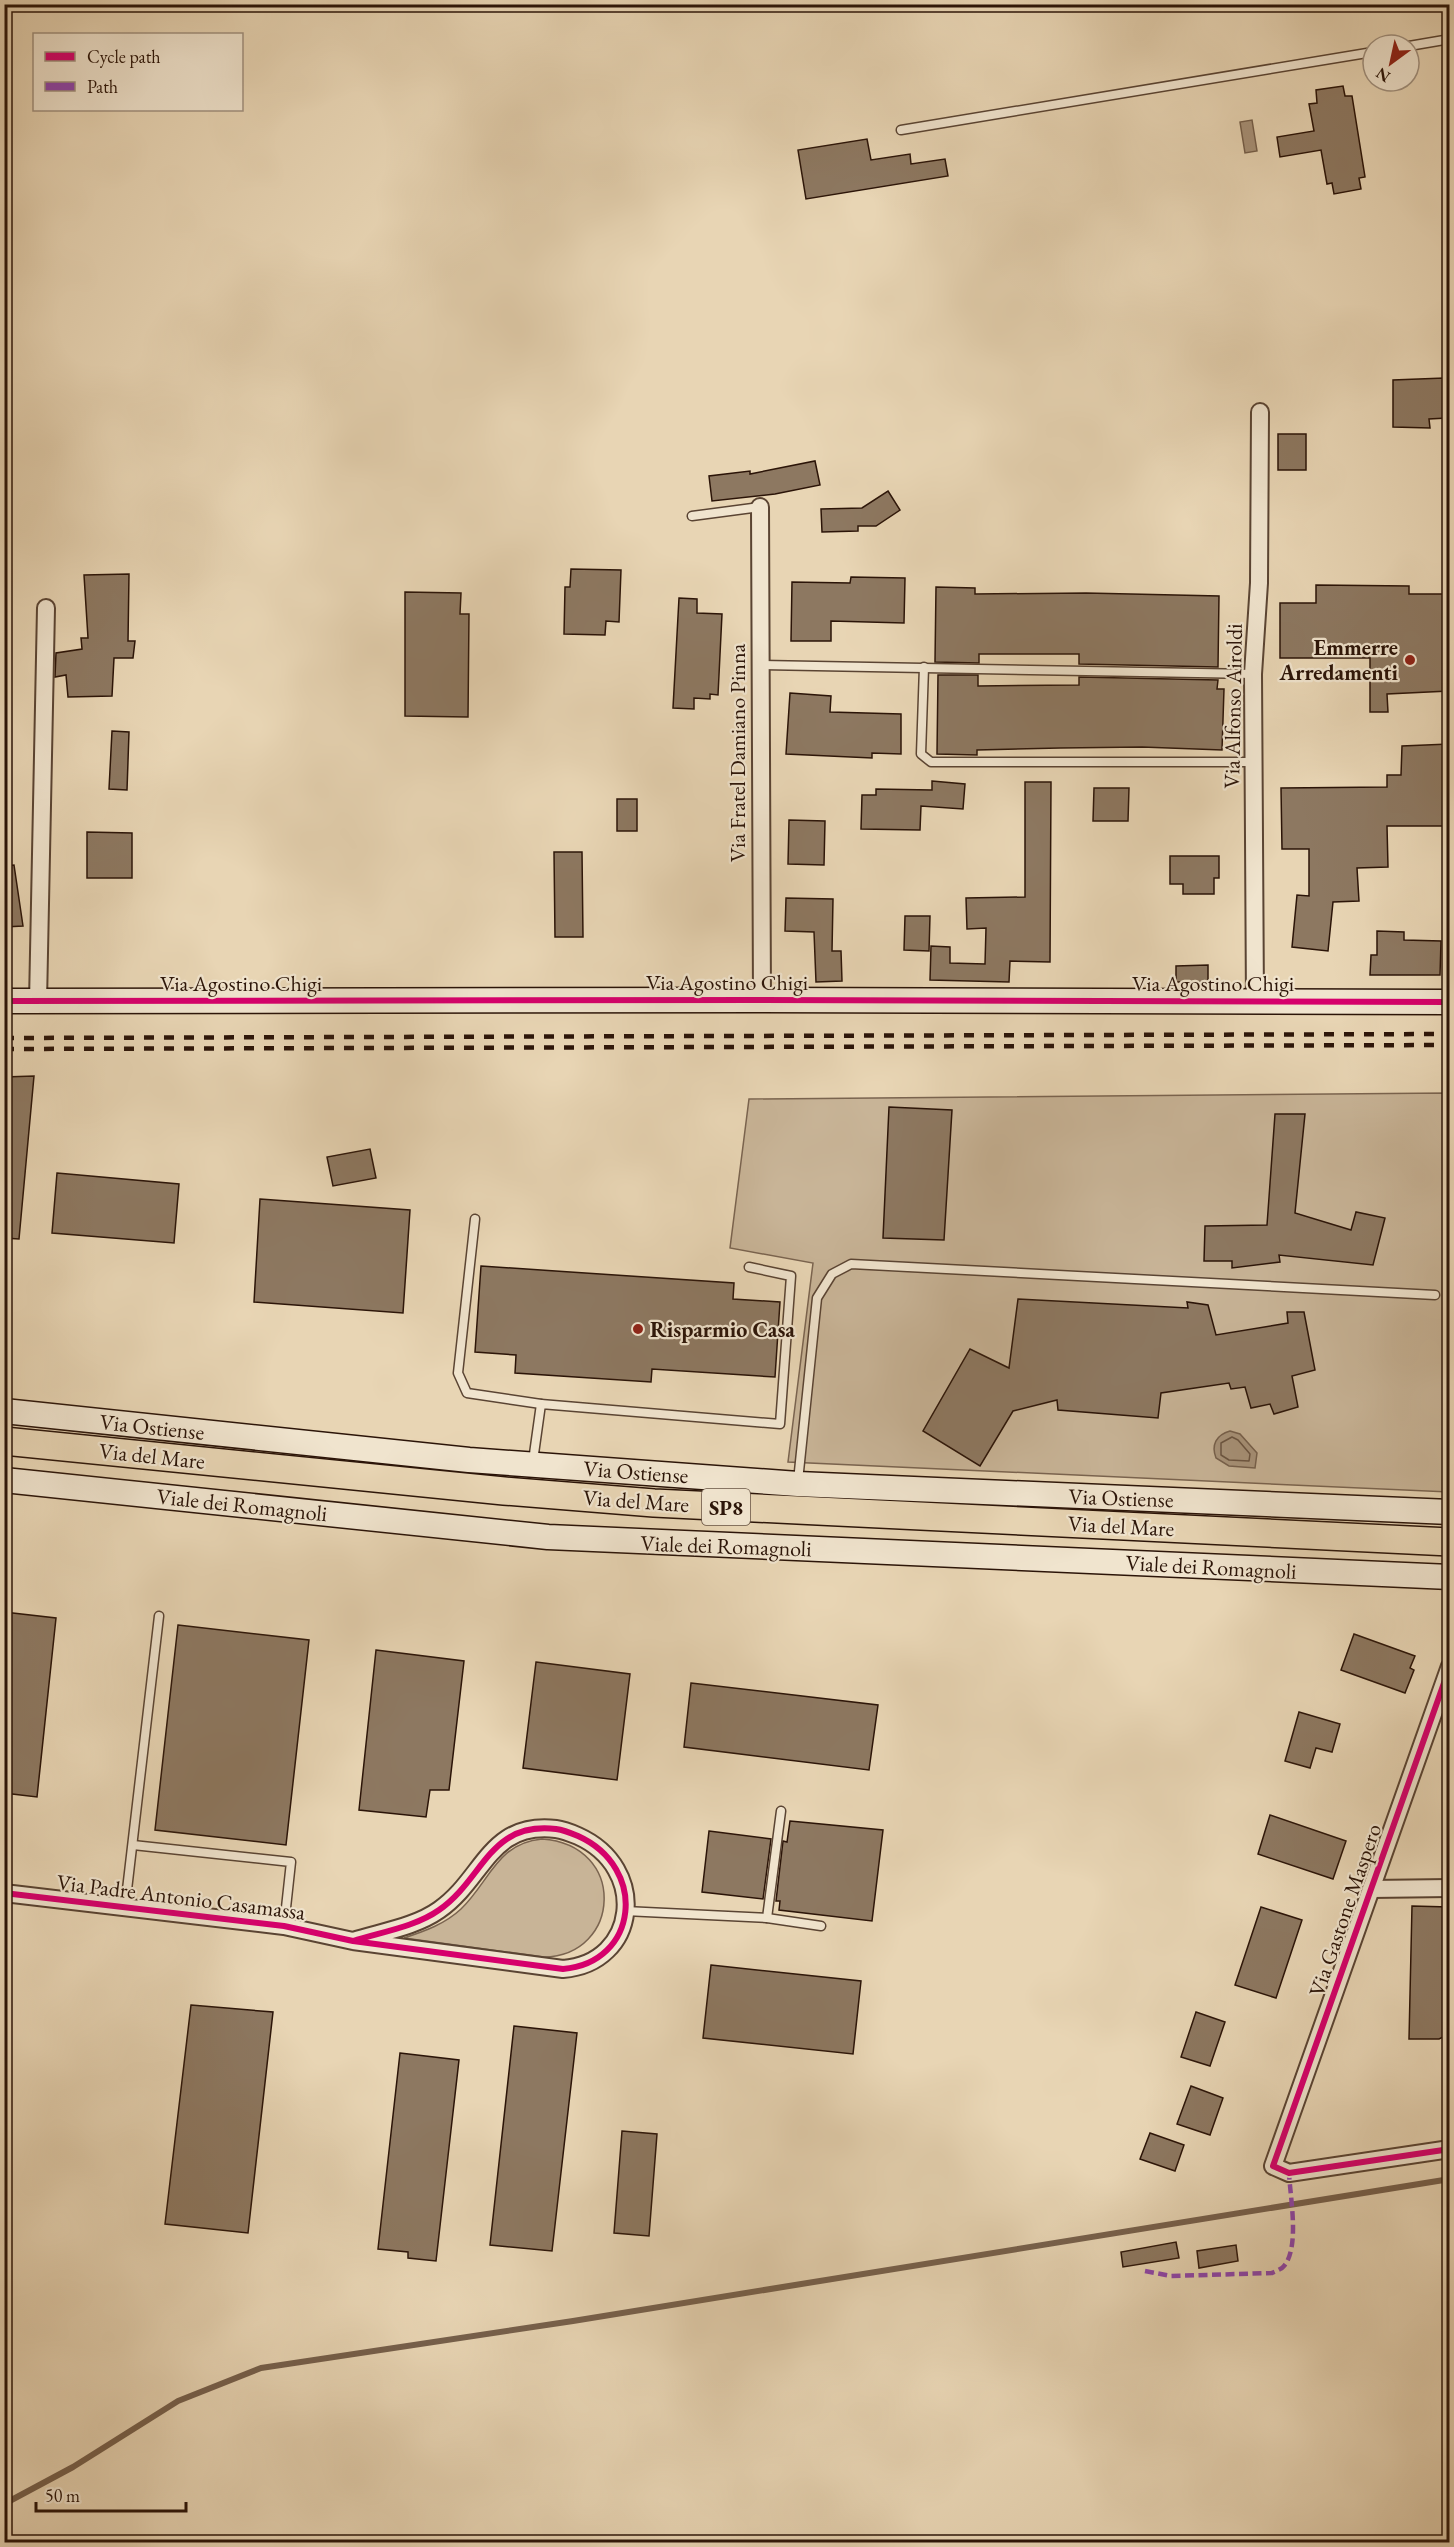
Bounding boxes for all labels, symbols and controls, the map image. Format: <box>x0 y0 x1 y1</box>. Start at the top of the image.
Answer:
legend <box>33 33 243 111</box>
north arrow <box>1361 33 1421 93</box>
text: Cycle path <box>87 45 161 68</box>
text: N <box>1372 63 1394 87</box>
text: Path <box>87 75 118 98</box>
street label: Via Alfonso Airoldi <box>1217 623 1249 789</box>
place label: Emmerre Arredamenti <box>1279 633 1399 687</box>
street label: Via Fratel Damiano Pinna <box>723 643 752 862</box>
marker: Emmerre Arredamenti <box>1403 653 1417 667</box>
street label: Via Agostino Chigi <box>646 968 808 997</box>
street label: Via Agostino Chigi <box>160 969 322 998</box>
street label: Via Agostino Chigi <box>1132 969 1294 998</box>
place label: Risparmio Casa <box>650 1315 795 1344</box>
marker: Risparmio Casa <box>631 1322 645 1336</box>
street label: Via Ostiense <box>98 1407 206 1447</box>
street label: Via del Mare <box>98 1436 207 1476</box>
street label: Via Ostiense <box>583 1454 690 1490</box>
street label: Viale dei Romagnoli <box>155 1482 329 1528</box>
street label: Via Ostiense <box>1068 1482 1174 1514</box>
street label: Via del Mare <box>582 1483 690 1519</box>
road number: SP8 <box>702 1489 750 1525</box>
street label: Via del Mare <box>1067 1509 1175 1543</box>
street label: Viale dei Romagnoli <box>640 1529 812 1563</box>
street label: Viale dei Romagnoli <box>1125 1548 1297 1586</box>
street label: Via Gastone Maspero <box>1302 1820 1388 2000</box>
street label: Via Padre Antonio Casamassa <box>55 1867 307 1927</box>
scale bar <box>36 2475 186 2513</box>
text: 50 m <box>45 2484 80 2507</box>

